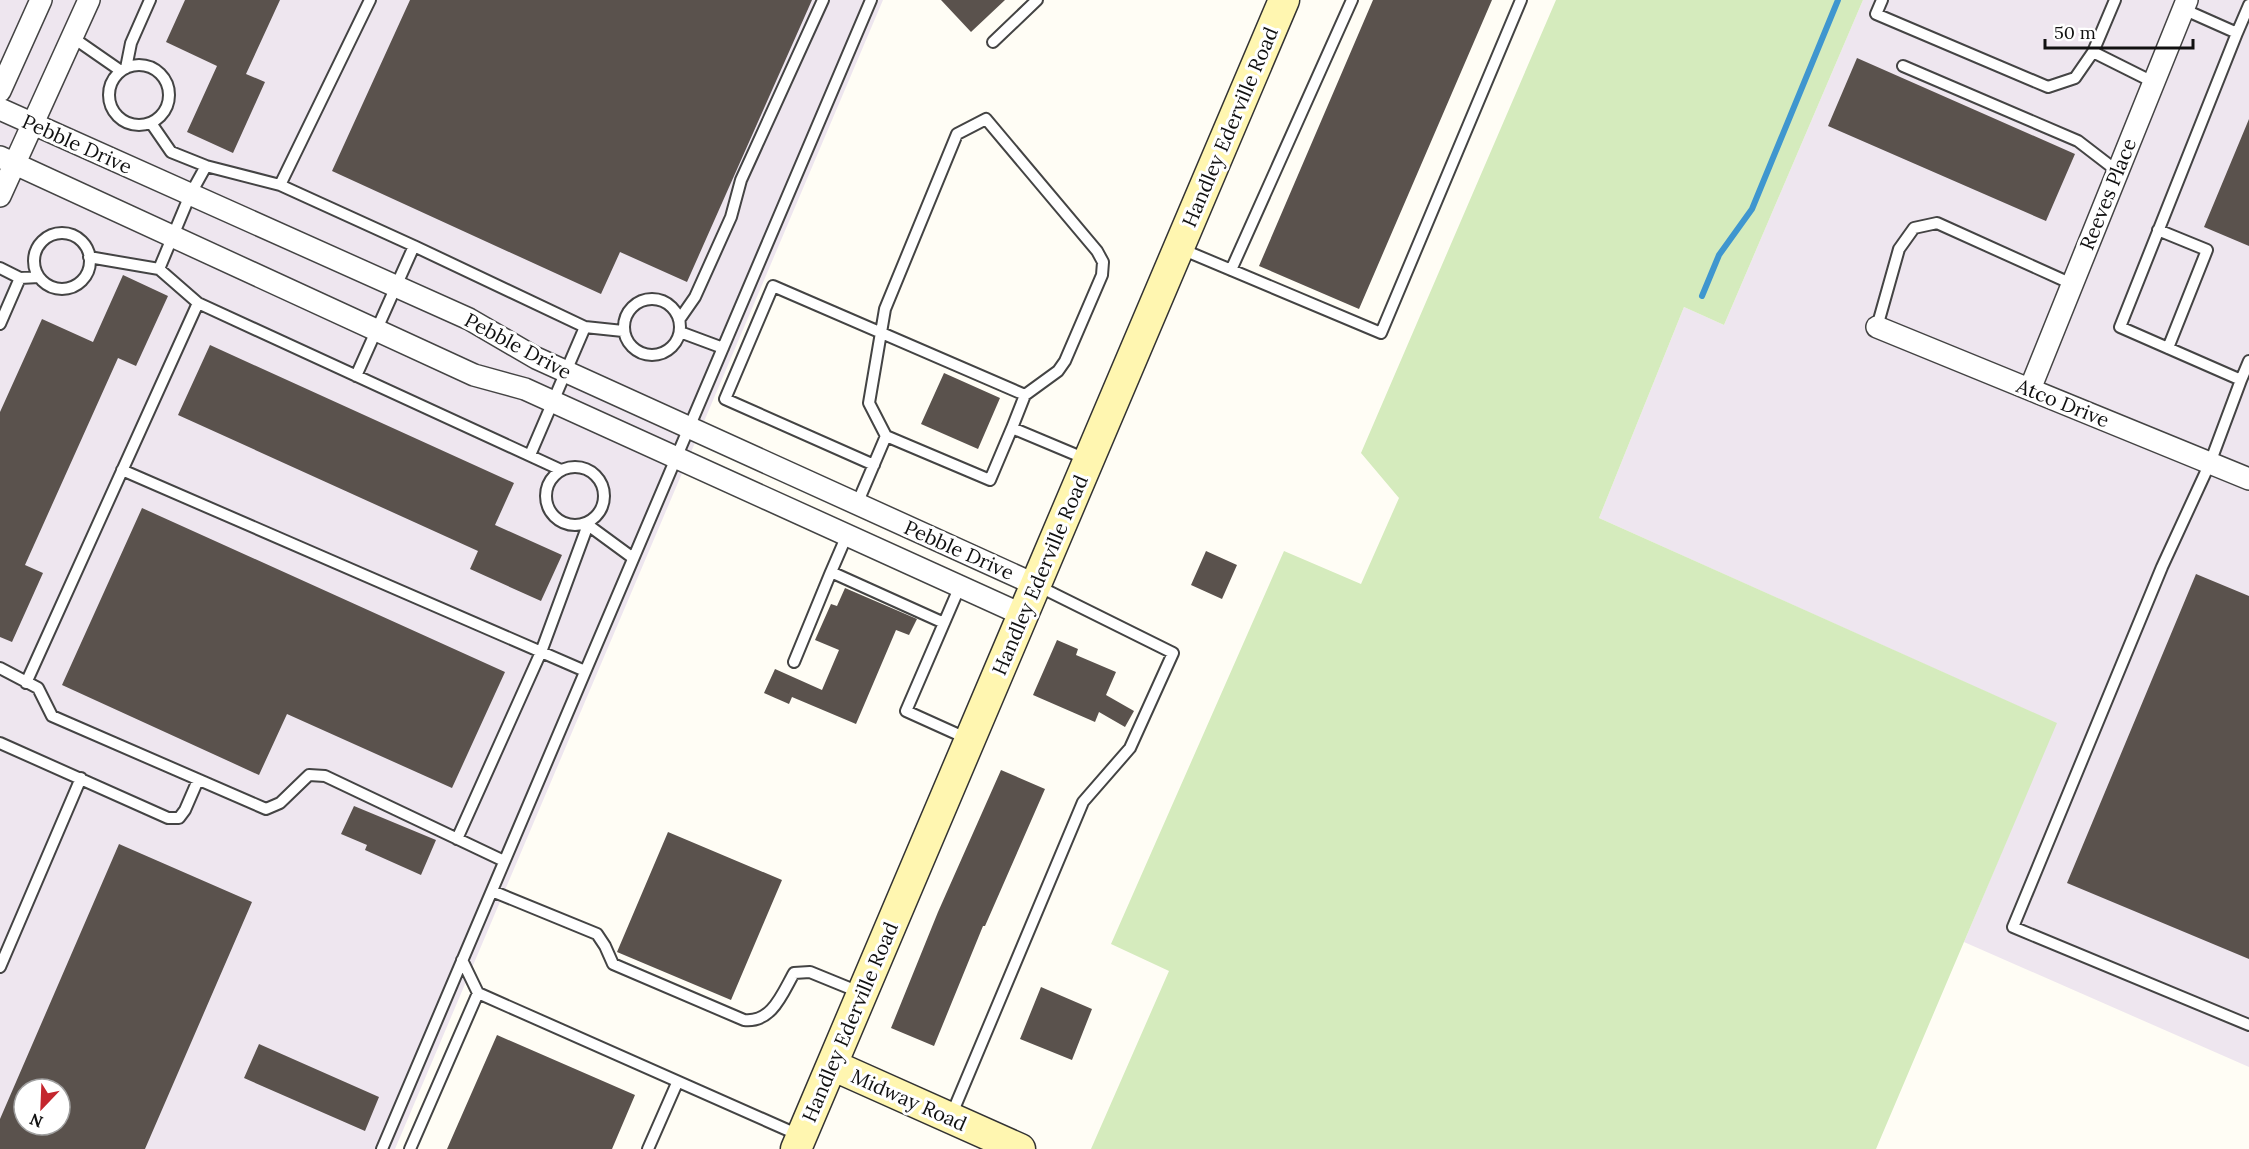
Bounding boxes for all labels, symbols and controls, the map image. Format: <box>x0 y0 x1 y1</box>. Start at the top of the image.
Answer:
scale bar <box>2045 12 2194 50</box>
text: 50 m <box>2054 21 2096 44</box>
street label: Handley Ederville Road <box>1176 23 1283 231</box>
street label: Pebble Drive <box>18 108 136 179</box>
street label: Reeves Place <box>2074 134 2141 253</box>
street label: Pebble Drive <box>460 307 576 384</box>
street label: Atco Drive <box>2012 372 2113 432</box>
street label: Handley Ederville Road <box>986 471 1093 679</box>
street label: Pebble Drive <box>900 514 1018 585</box>
street label: Handley Ederville Road <box>796 918 903 1126</box>
street label: Midway Road <box>847 1063 971 1136</box>
north arrow <box>12 1077 72 1137</box>
text: N <box>27 1109 46 1132</box>

